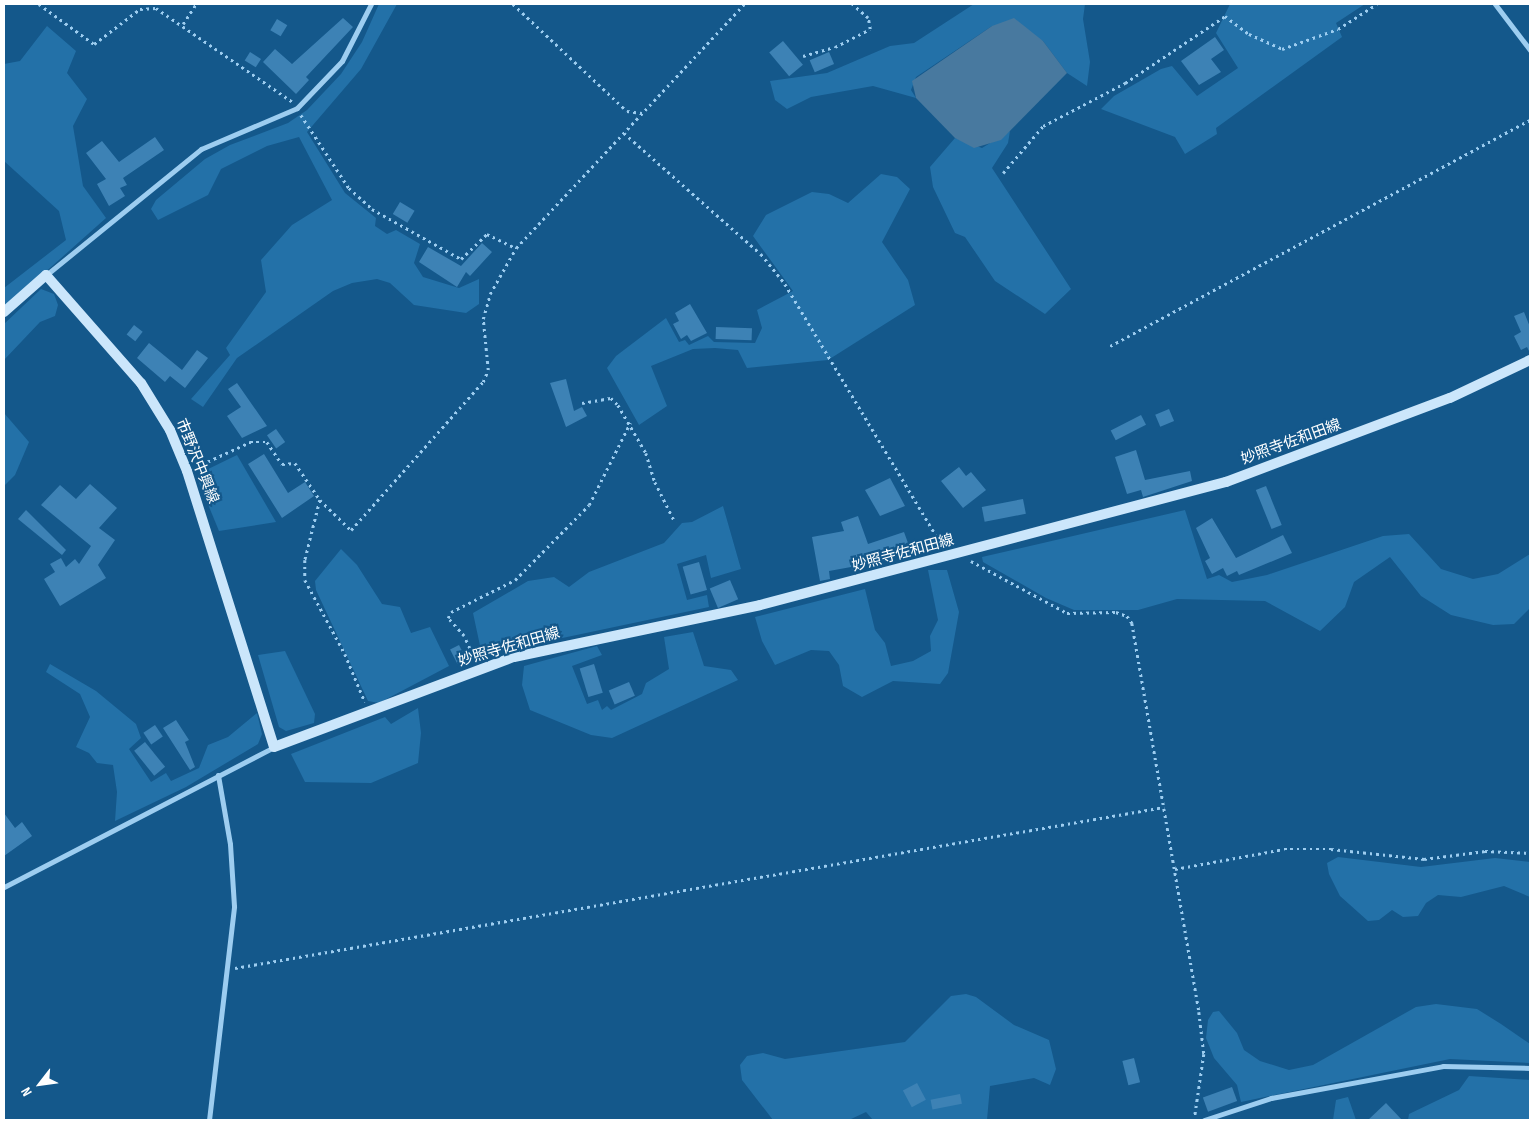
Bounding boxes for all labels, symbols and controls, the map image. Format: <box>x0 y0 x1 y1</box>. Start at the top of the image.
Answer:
street label: 市野沢中興線 <box>172 416 222 506</box>
street label: 妙照寺佐和田線 <box>1239 416 1343 468</box>
street label: 妙照寺佐和田線 <box>850 531 956 575</box>
street label: 妙照寺佐和田線 <box>456 624 562 670</box>
north arrow <box>15 1059 65 1109</box>
text: N <box>17 1084 36 1099</box>

